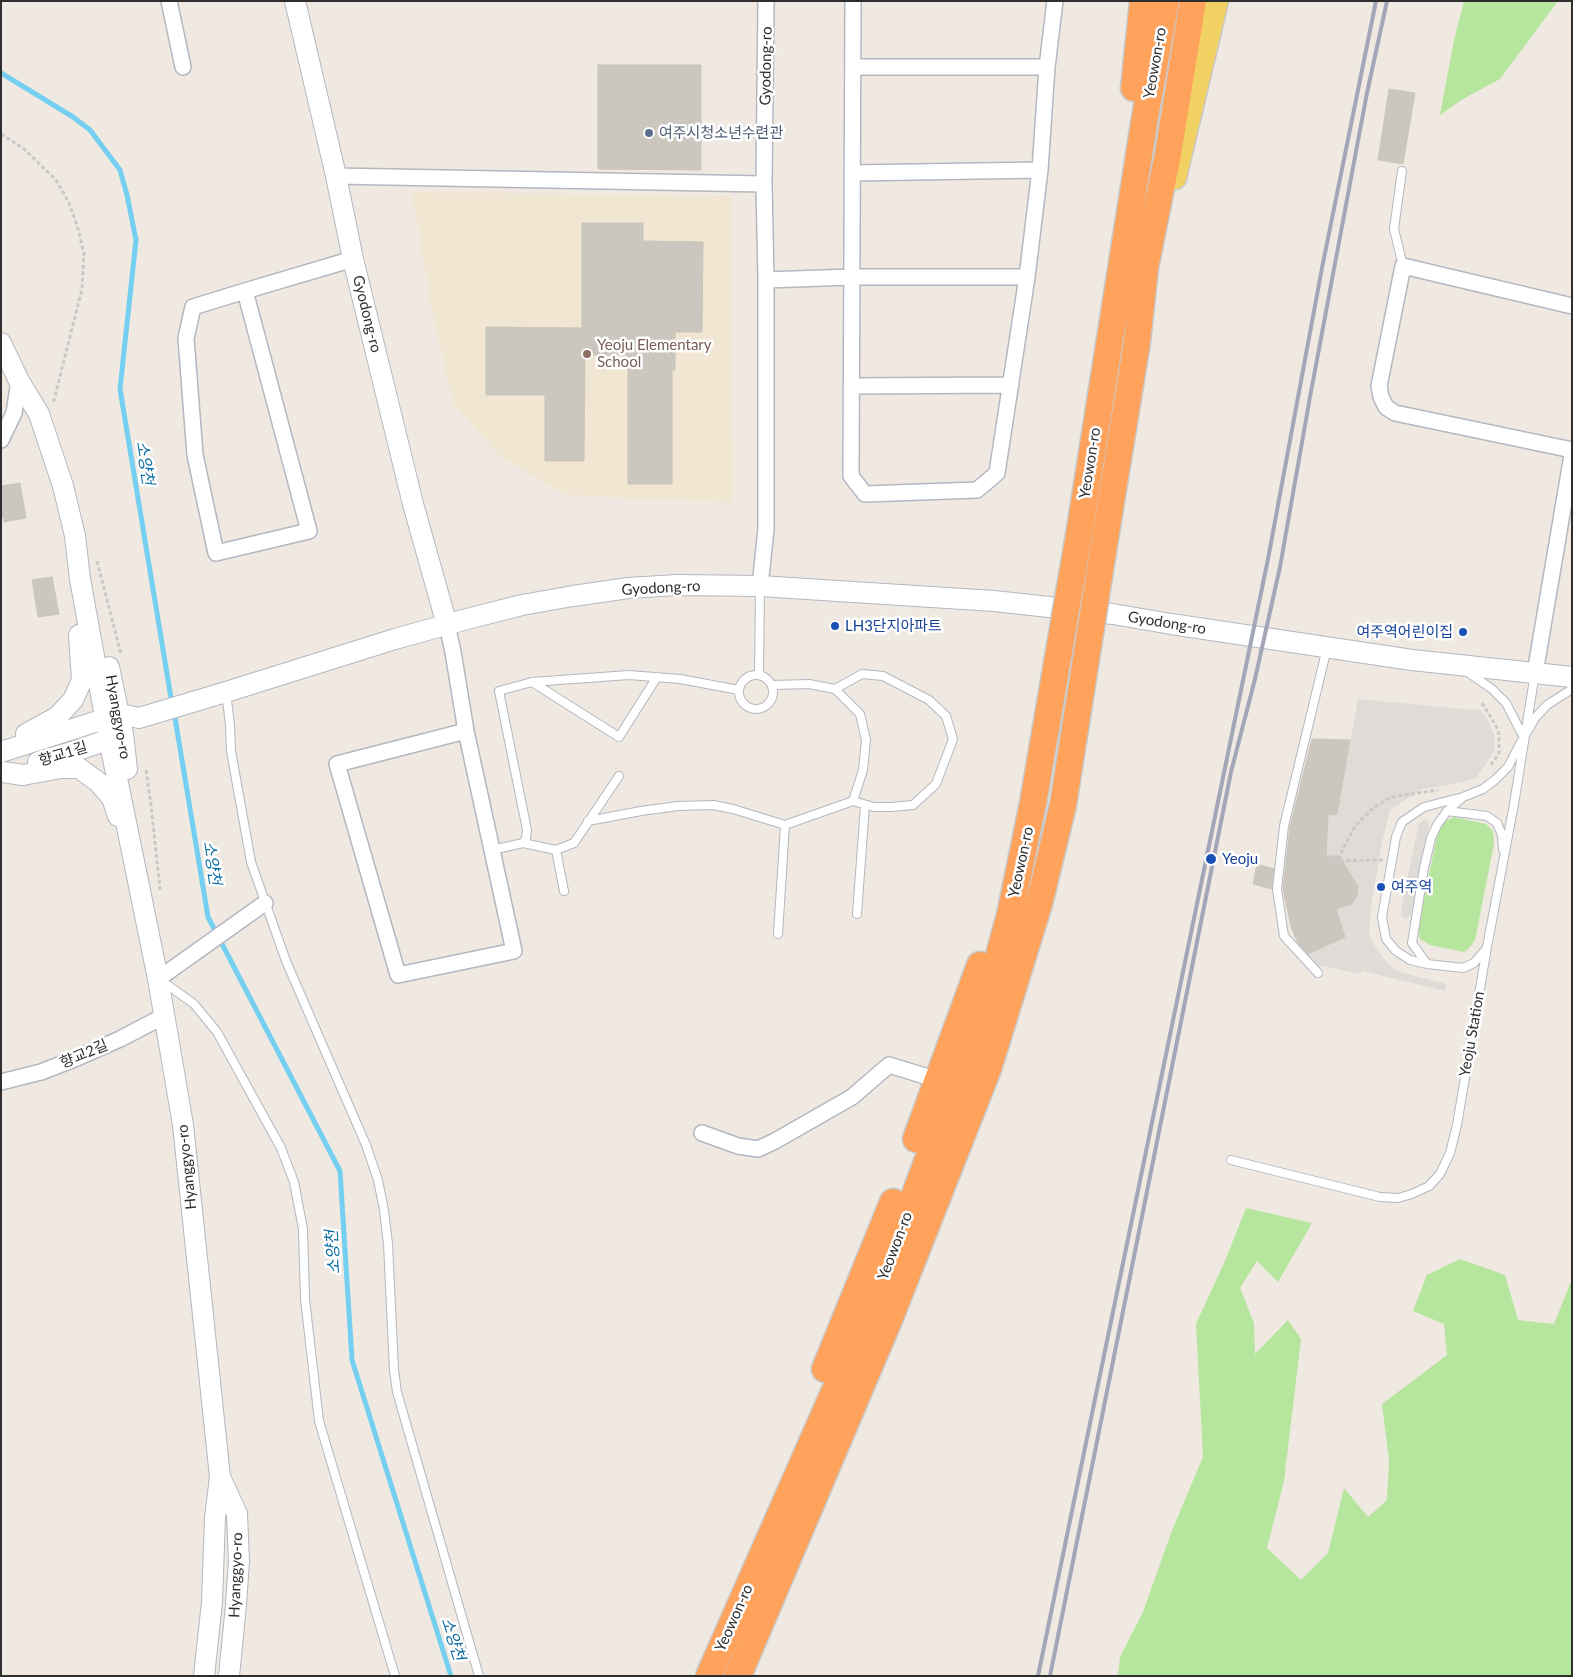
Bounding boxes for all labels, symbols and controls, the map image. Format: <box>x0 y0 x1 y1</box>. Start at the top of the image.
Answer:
street label: Gyodong-ro <box>756 26 776 106</box>
street label: Yeowon-ro <box>1140 26 1170 100</box>
place label: 여주시청소년수련관 <box>659 124 783 142</box>
marker: 여주시청소년수련관 <box>643 127 655 139</box>
street label: Gyodong-ro <box>349 273 385 355</box>
place label: Yeoju Elementary School <box>597 336 712 371</box>
marker: Yeoju Elementary School <box>581 348 593 360</box>
street label: Yeowon-ro <box>1075 426 1105 500</box>
water label: 소양천 <box>132 440 158 486</box>
street label: Gyodong-ro <box>621 577 701 599</box>
street label: Gyodong-ro <box>1127 608 1207 638</box>
place label: LH3단지아파트 <box>845 617 942 635</box>
marker: LH3단지아파트 <box>829 620 841 632</box>
place label: 여주역어린이집 <box>1356 623 1453 641</box>
marker: 여주역어린이집 <box>1457 626 1469 638</box>
street label: Hyanggyo-ro <box>102 673 134 761</box>
street label: 향교1길 <box>36 738 90 770</box>
street label: Yeowon-ro <box>1005 825 1037 899</box>
water label: 소양천 <box>199 840 225 886</box>
place label: Yeoju <box>1222 850 1258 868</box>
marker: Yeoju <box>1204 852 1218 866</box>
place label: 여주역 <box>1391 878 1432 896</box>
marker: 여주역 <box>1375 881 1387 893</box>
street label: Yeoju Station <box>1456 990 1488 1078</box>
street label: 향교2길 <box>57 1036 111 1072</box>
street label: Hyanggyo-ro <box>174 1124 200 1210</box>
street label: Yeowon-ro <box>874 1209 916 1283</box>
water label: 소양천 <box>322 1229 344 1275</box>
street label: Hyanggyo-ro <box>226 1532 246 1618</box>
street label: Yeowon-ro <box>711 1582 757 1654</box>
water label: 소양천 <box>437 1615 469 1663</box>

